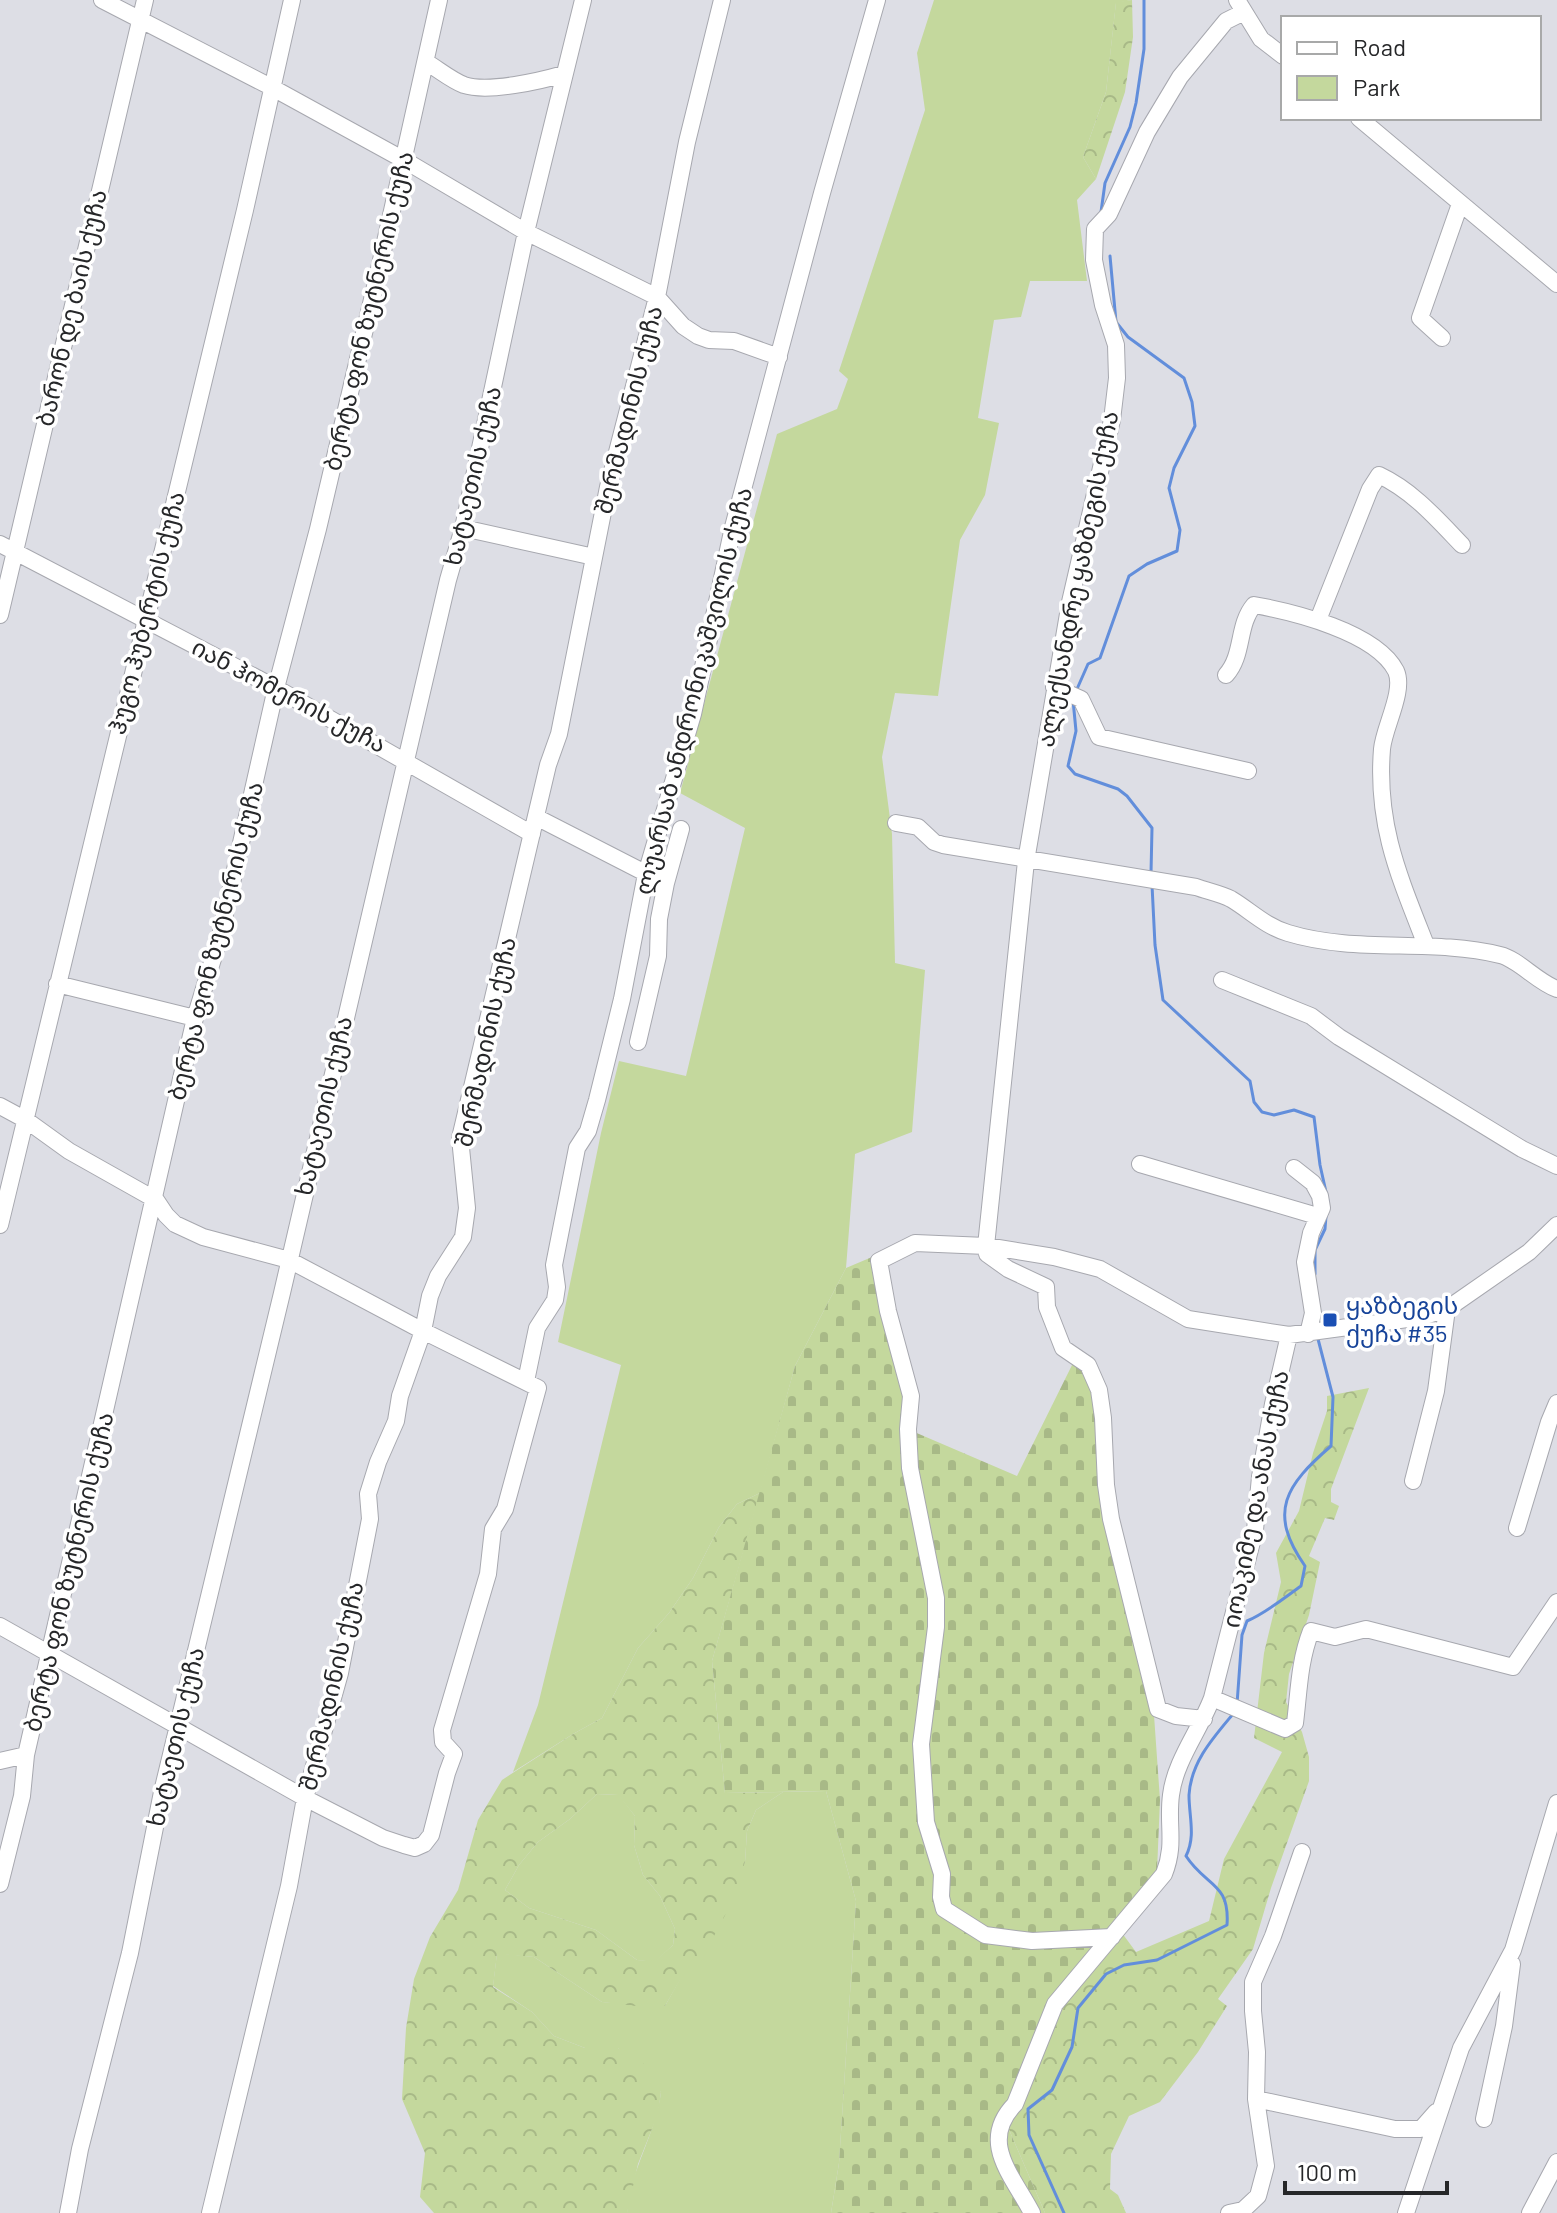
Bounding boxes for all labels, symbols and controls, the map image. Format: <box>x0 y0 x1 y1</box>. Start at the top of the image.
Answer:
legend <box>1281 16 1541 120</box>
text: Road <box>1353 32 1406 61</box>
text: Park <box>1353 72 1400 101</box>
street label: ბერტა ფონ ზუტნერის ქუჩა <box>317 148 419 474</box>
street label: ბარონ დე ბაის ქუჩა <box>29 186 113 429</box>
street label: შერმადინის ქუჩა <box>588 302 668 517</box>
street label: ხატაეთის ქუჩა <box>437 383 507 568</box>
street label: ალექსანდრე ყაზბეგის ქუჩა <box>1030 408 1124 749</box>
street label: ლუარსაბ ანდრონიკაშვილის ქუჩა <box>628 484 758 898</box>
street label: ჰუგო ჰუბერტის ქუჩა <box>101 488 191 737</box>
street label: იან ჰომერის ქუჩა <box>187 631 392 759</box>
street label: ბერტა ფონ ზუტნერის ქუჩა <box>161 778 269 1103</box>
street label: შერმადინის ქუჩა <box>448 934 522 1149</box>
street label: ხატაეთის ქუჩა <box>288 1013 358 1198</box>
place label: ყაზბეგის ქუჩა #35 <box>1346 1290 1458 1348</box>
marker: ყაზბეგის ქუჩა #35 <box>1321 1311 1339 1329</box>
street label: იოაკიმე და ანას ქუჩა <box>1215 1367 1295 1630</box>
street label: ბერტა ფონ ზუტნერის ქუჩა <box>17 1409 119 1735</box>
street label: შერმადინის ქუჩა <box>292 1578 370 1793</box>
street label: ხატაეთის ქუჩა <box>140 1644 210 1829</box>
scale bar <box>1285 2145 1447 2195</box>
text: 100 m <box>1297 2157 1357 2186</box>

